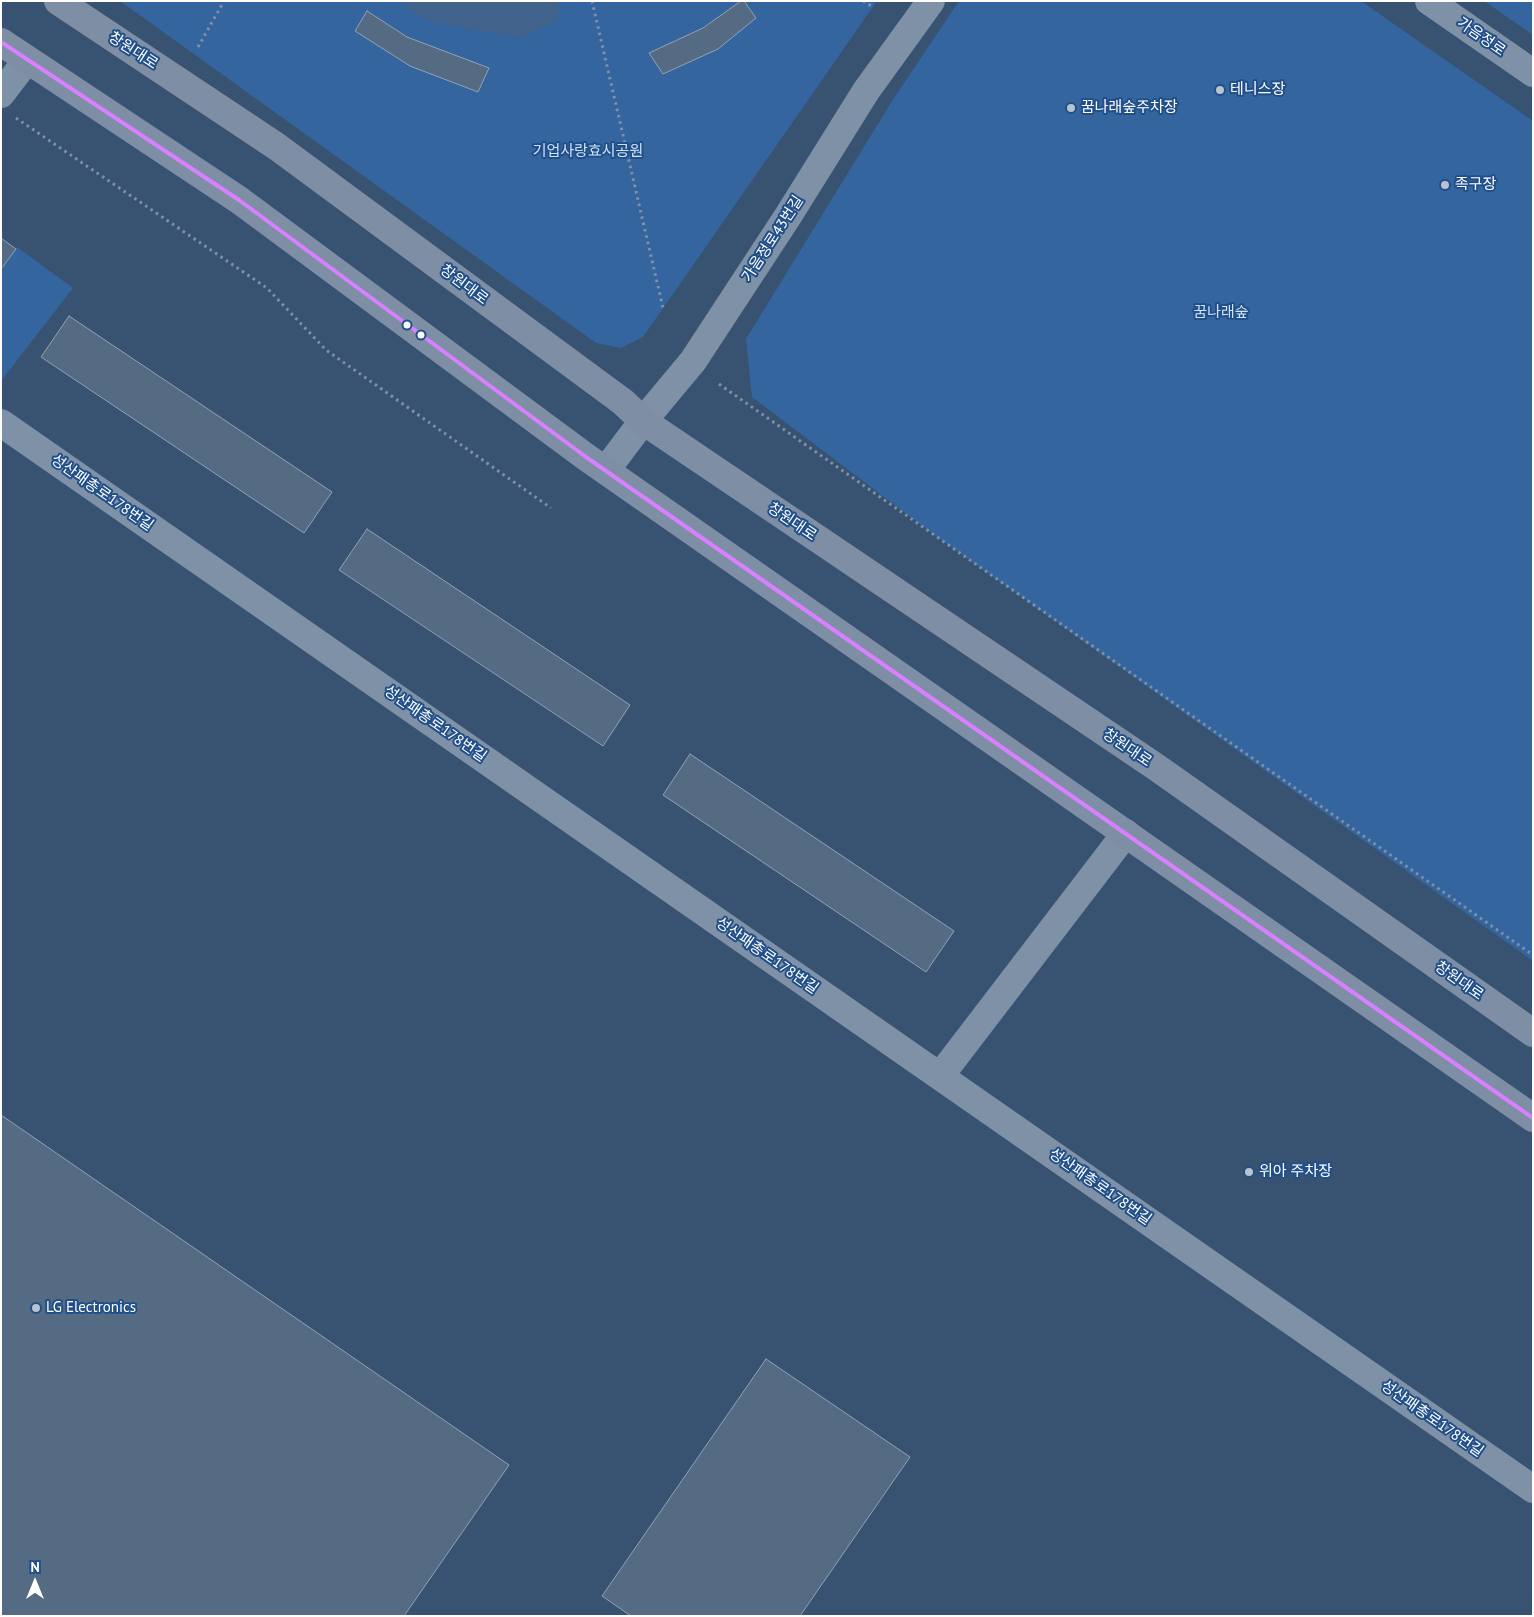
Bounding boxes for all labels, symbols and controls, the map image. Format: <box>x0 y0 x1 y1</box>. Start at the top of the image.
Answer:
street label: 가음정로 <box>1453 14 1509 60</box>
street label: 창원대로 <box>105 28 161 74</box>
place label: 테니스장 <box>1230 81 1285 99</box>
marker: 테니스장 <box>1214 84 1226 96</box>
place label: 꿈나래숲주차장 <box>1081 99 1178 117</box>
marker: 꿈나래숲주차장 <box>1065 102 1077 114</box>
park label: 기업사랑효시공원 <box>533 143 643 161</box>
place label: 족구장 <box>1455 176 1496 194</box>
marker: 족구장 <box>1439 179 1451 191</box>
street label: 가음정로43번길 <box>738 193 808 285</box>
street label: 창원대로 <box>437 261 491 309</box>
park label: 꿈나래숲 <box>1193 304 1249 322</box>
unlabelled marker <box>402 320 412 330</box>
unlabelled marker <box>416 330 426 340</box>
street label: 성산패총로178번길 <box>47 451 157 535</box>
street label: 창원대로 <box>764 499 820 545</box>
street label: 성산패총로178번길 <box>380 682 490 766</box>
street label: 창원대로 <box>1099 725 1155 771</box>
street label: 성산패총로178번길 <box>712 914 822 998</box>
street label: 창원대로 <box>1431 958 1487 1004</box>
street label: 성산패총로178번길 <box>1045 1145 1155 1229</box>
place label: 위아 주차장 <box>1259 1163 1332 1181</box>
marker: 위아 주차장 <box>1243 1166 1255 1178</box>
place label: LG Electronics <box>46 1299 136 1317</box>
marker: LG Electronics <box>30 1302 42 1314</box>
street label: 성산패총로178번길 <box>1377 1377 1487 1461</box>
north arrow <box>10 1557 60 1607</box>
text: N <box>30 1558 40 1576</box>

